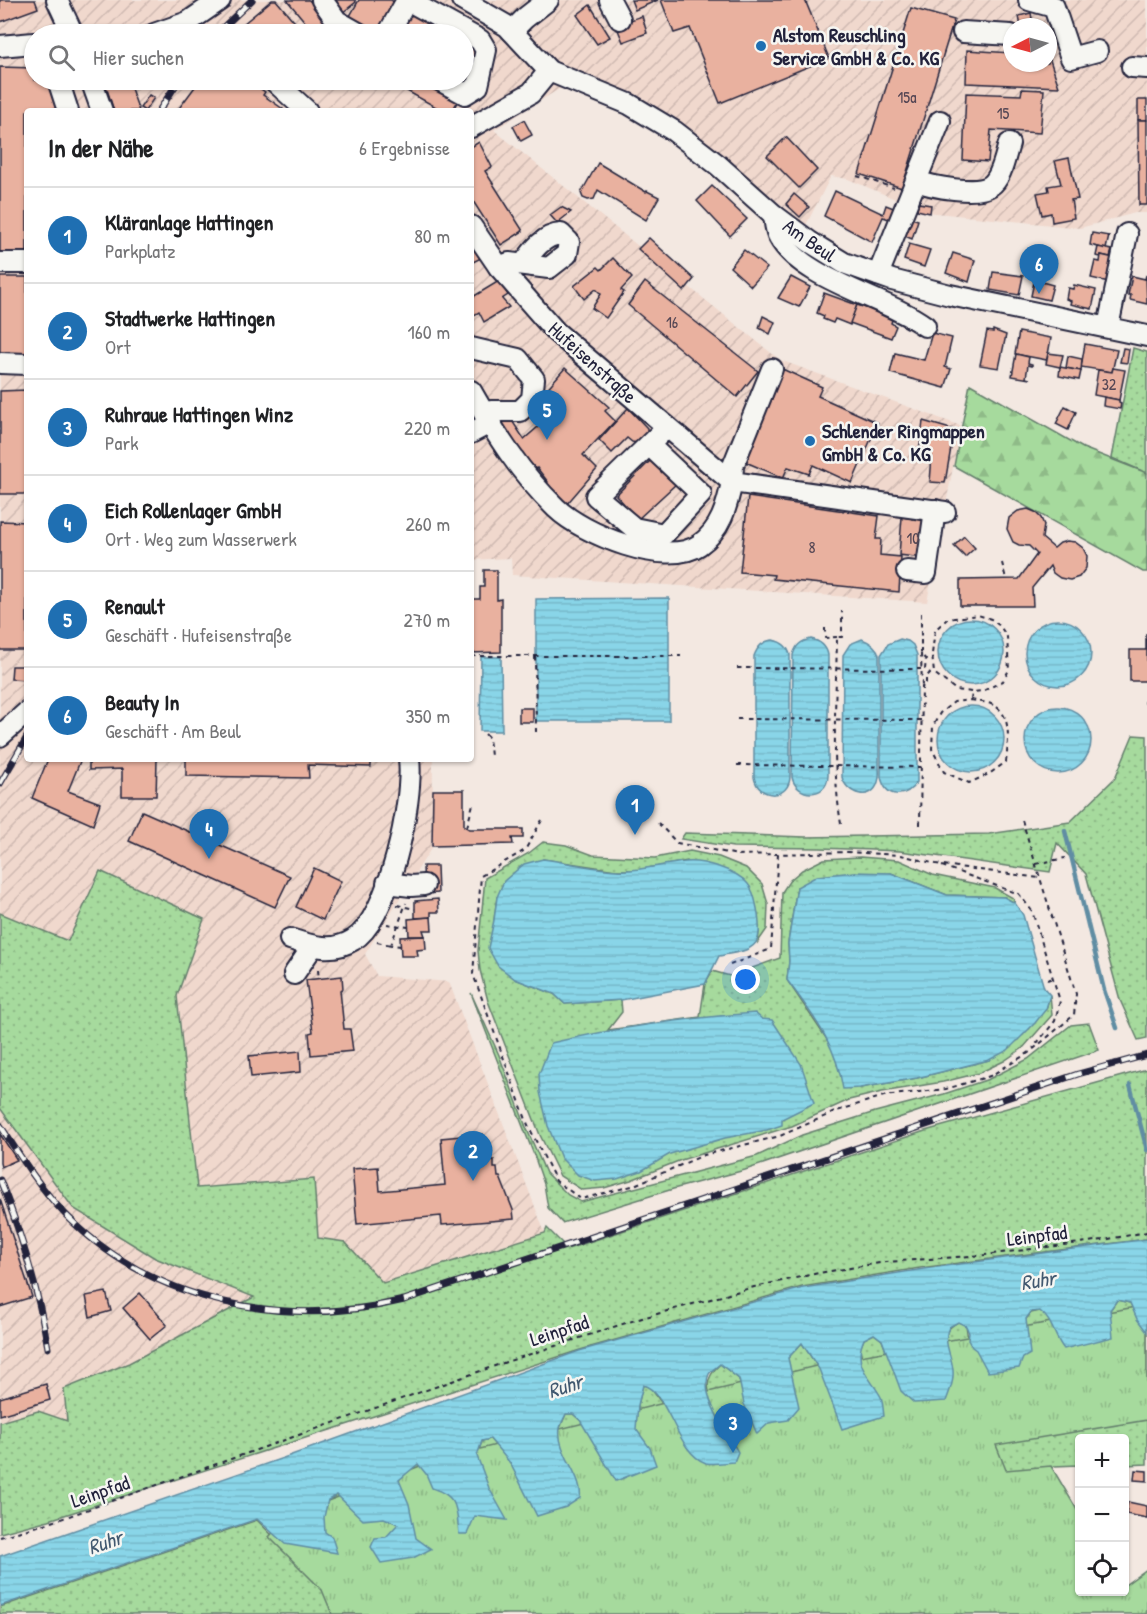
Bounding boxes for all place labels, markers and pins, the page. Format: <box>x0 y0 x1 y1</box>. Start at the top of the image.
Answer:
place label: Alstom Reuschling Service GmbH & Co. KG <box>773 21 940 71</box>
marker: Alstom Reuschling Service GmbH & Co. KG <box>754 39 768 53</box>
pin: 6 <box>1020 244 1058 294</box>
pin: 5 <box>528 390 566 440</box>
place label: Schlender Ringmappen GmbH & Co. KG <box>822 417 985 467</box>
marker: Schlender Ringmappen GmbH & Co. KG <box>803 434 817 448</box>
pin: 1 <box>616 786 654 835</box>
pin: 4 <box>190 810 228 859</box>
pin: 2 <box>454 1132 492 1181</box>
pin: 3 <box>714 1404 752 1453</box>

